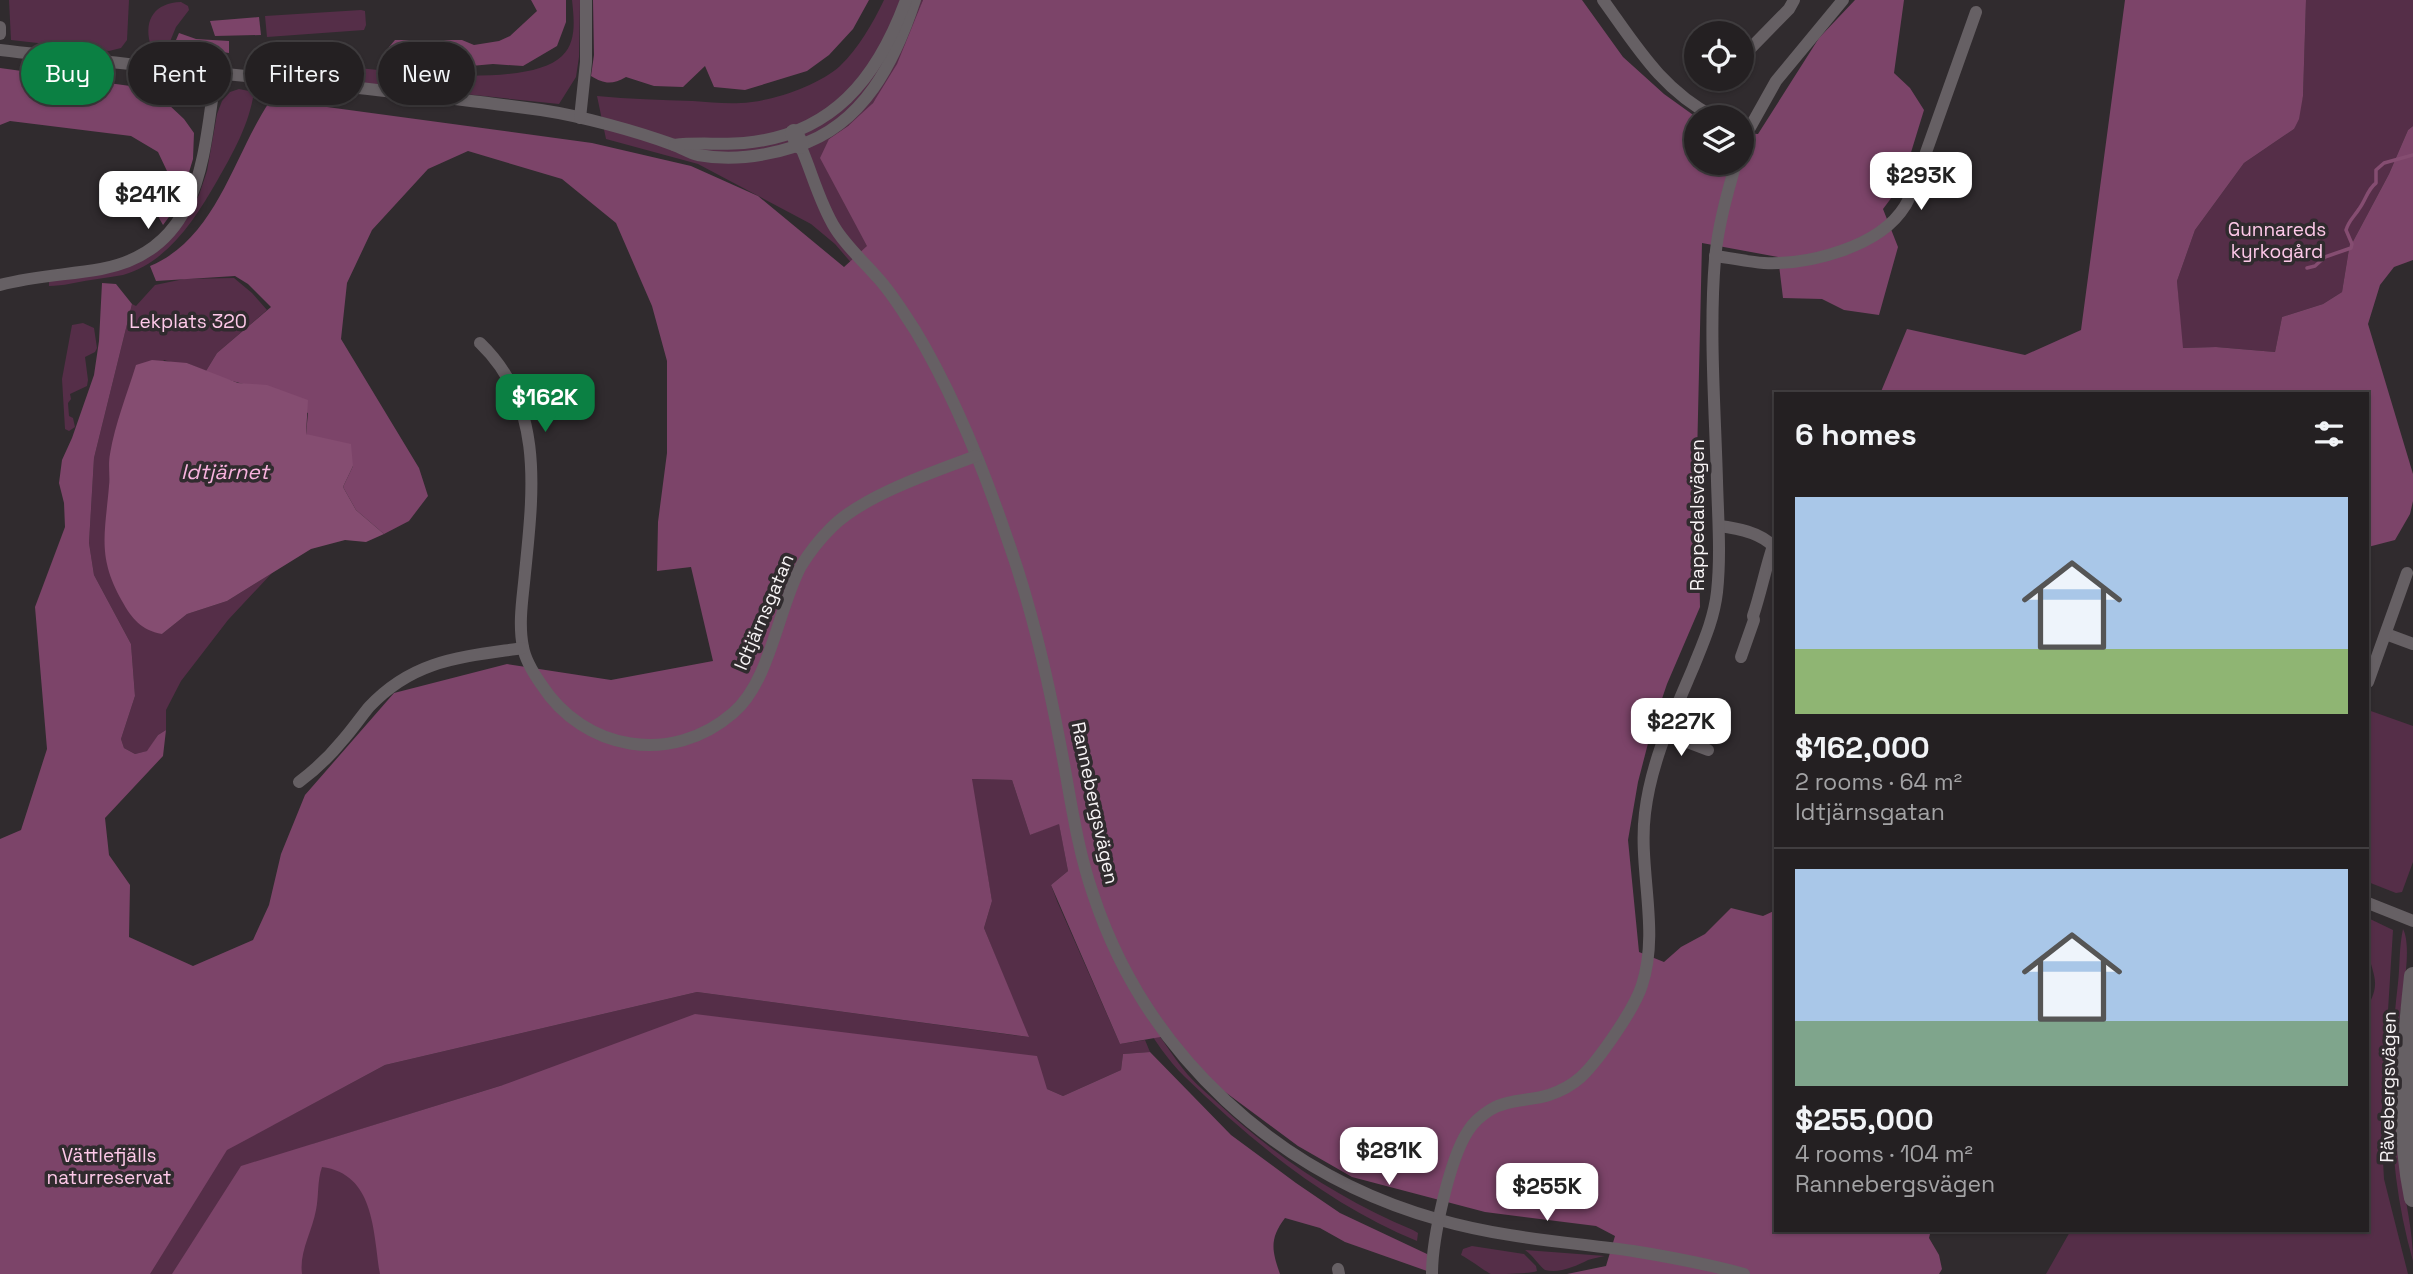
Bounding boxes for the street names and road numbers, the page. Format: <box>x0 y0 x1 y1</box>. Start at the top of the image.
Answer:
street label: Rappedalsvägen <box>1685 439 1710 591</box>
street label: Idtjärnsgatan <box>728 550 800 674</box>
street label: Rannebergsvägen <box>1066 720 1124 886</box>
street label: Rävebergsvägen <box>2374 1011 2402 1163</box>

